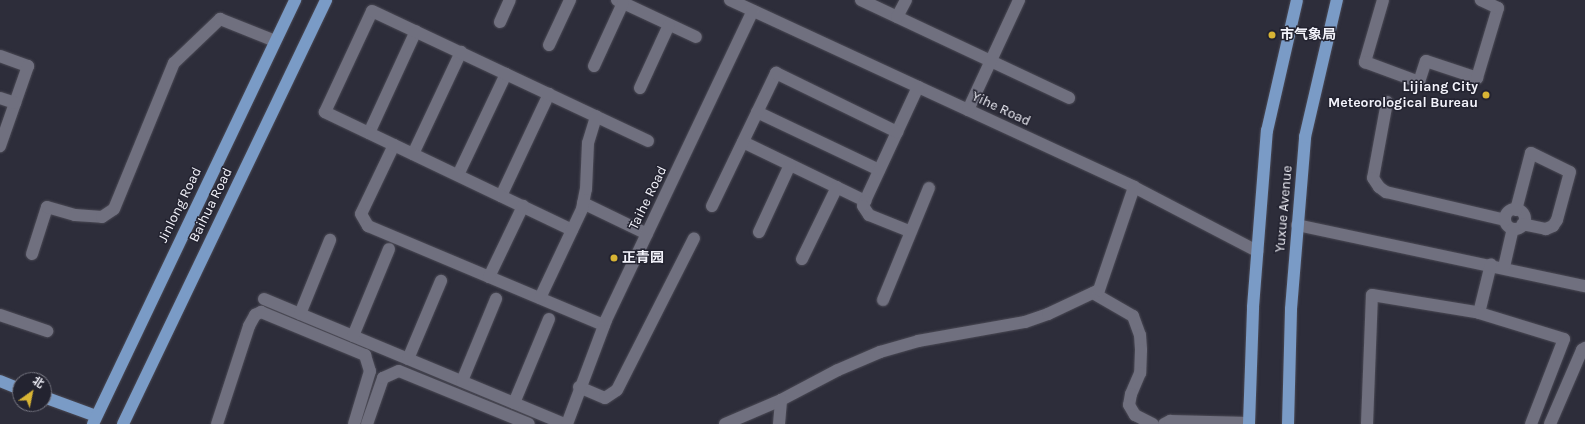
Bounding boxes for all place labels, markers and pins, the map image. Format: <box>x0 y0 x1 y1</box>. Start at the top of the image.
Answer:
place label: 市气象局 <box>1280 27 1336 43</box>
marker: 市气象局 <box>1267 30 1277 40</box>
place label: Lijiang City Meteorological Bureau <box>1328 79 1478 112</box>
marker: Lijiang City Meteorological Bureau <box>1481 90 1491 100</box>
place label: 正青园 <box>622 250 664 266</box>
marker: 正青园 <box>609 253 619 263</box>

